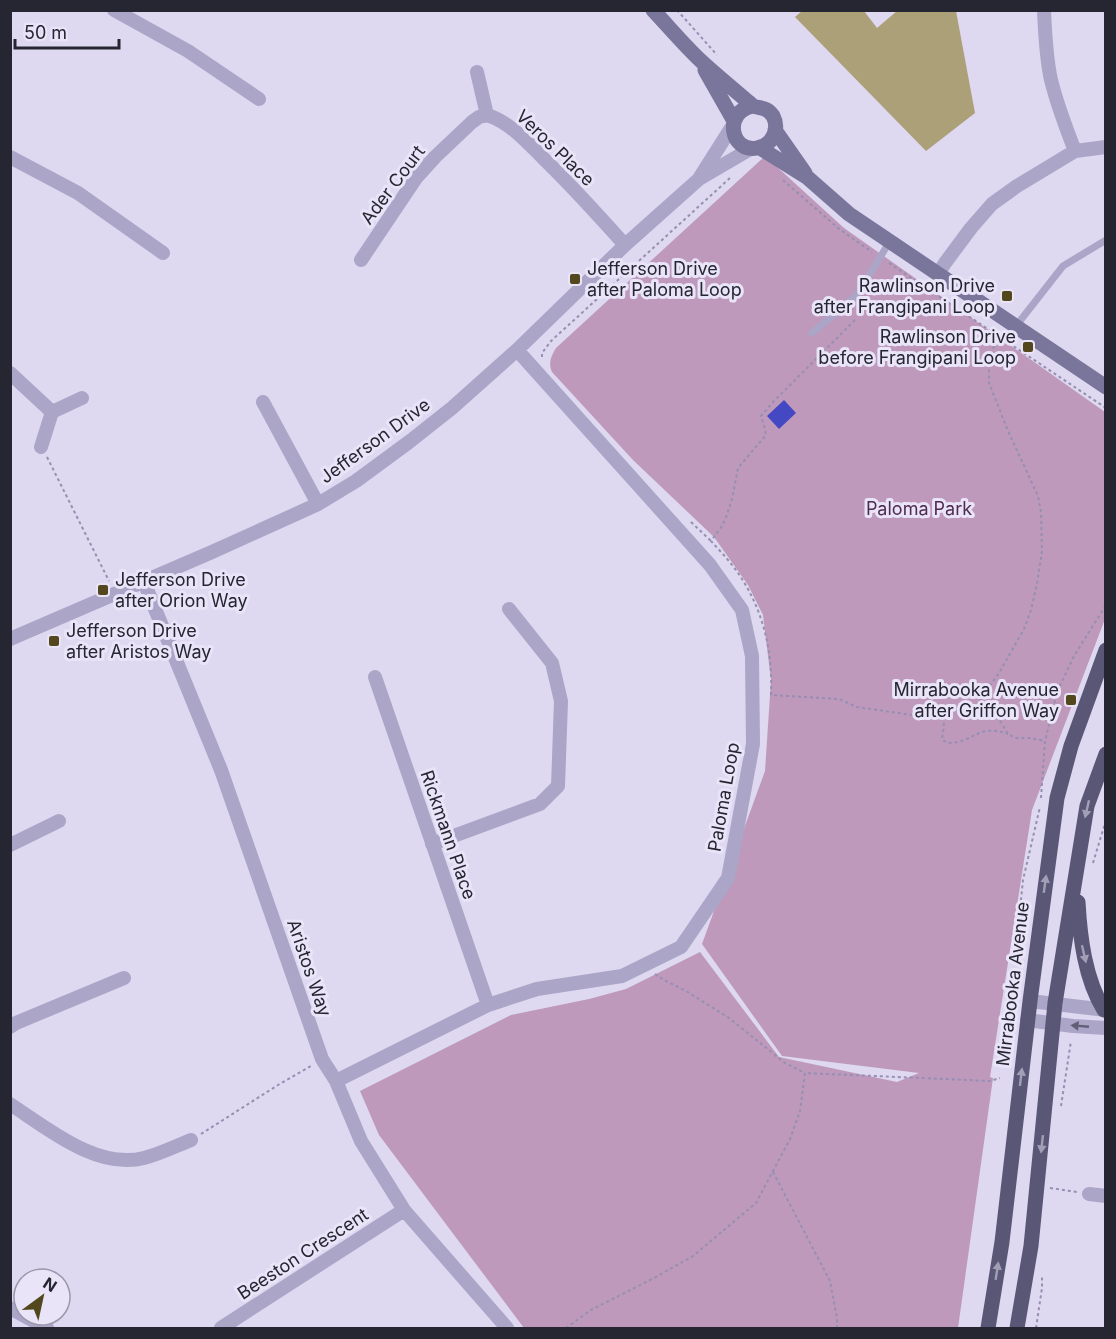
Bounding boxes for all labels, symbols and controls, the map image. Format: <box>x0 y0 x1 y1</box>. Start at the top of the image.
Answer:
scale bar <box>15 12 118 50</box>
text: 50 m <box>24 22 67 43</box>
street label: Veros Place <box>512 105 599 190</box>
street label: Ader Court <box>356 141 429 228</box>
place label: Jefferson Drive after Paloma Loop <box>587 258 742 300</box>
marker: Jefferson Drive after Paloma Loop <box>568 272 582 286</box>
place label: Rawlinson Drive after Frangipani Loop <box>814 275 995 317</box>
marker: Rawlinson Drive after Frangipani Loop <box>1000 289 1014 303</box>
place label: Rawlinson Drive before Frangipani Loop <box>818 326 1016 368</box>
marker: Rawlinson Drive before Frangipani Loop <box>1021 340 1035 354</box>
street label: Jefferson Drive <box>316 394 434 488</box>
park label: Paloma Park <box>866 498 972 519</box>
place label: Jefferson Drive after Orion Way <box>115 569 248 611</box>
marker: Jefferson Drive after Orion Way <box>96 583 110 597</box>
place label: Jefferson Drive after Aristos Way <box>66 620 211 662</box>
marker: Jefferson Drive after Aristos Way <box>47 634 61 648</box>
place label: Mirrabooka Avenue after Griffon Way <box>894 679 1059 721</box>
marker: Mirrabooka Avenue after Griffon Way <box>1064 693 1078 707</box>
street label: Paloma Loop <box>704 741 743 853</box>
street label: Rickmann Place <box>417 768 480 902</box>
one-way arrow <box>1082 800 1092 818</box>
one-way arrow <box>1040 874 1050 893</box>
street label: Mirrabooka Avenue <box>992 901 1033 1067</box>
street label: Aristos Way <box>283 917 336 1019</box>
one-way arrow <box>1080 945 1090 963</box>
one-way arrow <box>1070 1021 1089 1031</box>
one-way arrow <box>1016 1068 1026 1087</box>
one-way arrow <box>1037 1134 1046 1153</box>
street label: Beeston Crescent <box>234 1203 372 1304</box>
one-way arrow <box>993 1261 1002 1280</box>
north arrow <box>12 1267 72 1327</box>
text: N <box>40 1273 61 1296</box>

